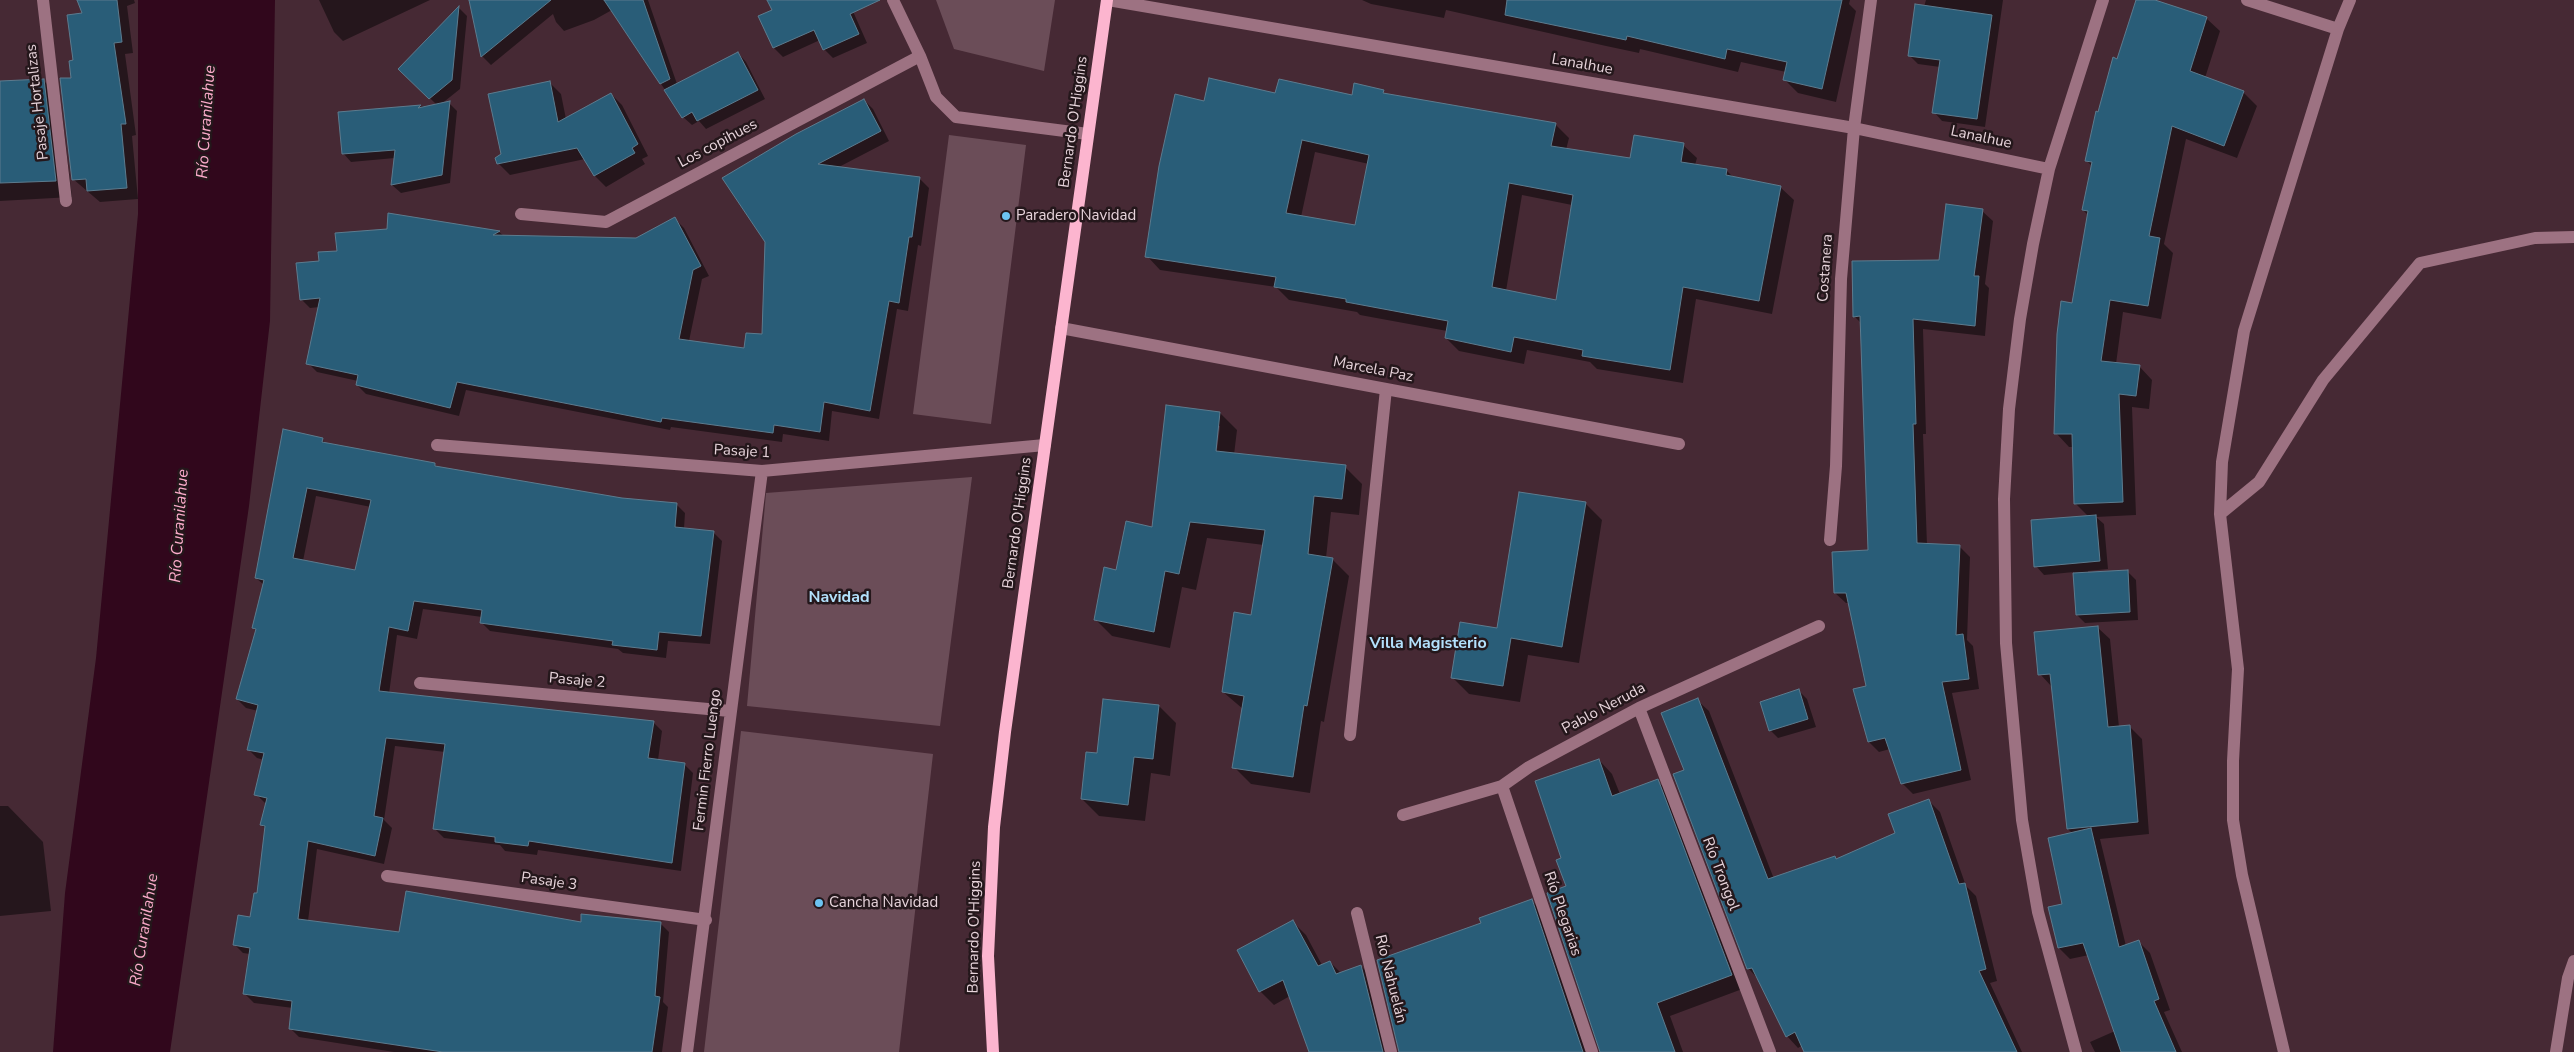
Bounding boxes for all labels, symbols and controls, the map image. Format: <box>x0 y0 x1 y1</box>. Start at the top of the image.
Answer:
street label: Pasaje Hortalizas <box>23 43 53 161</box>
street label: Lanalhue <box>1550 51 1614 79</box>
street label: Bernardo O'Higgins <box>1056 55 1092 189</box>
water label: Río Curanilahue <box>193 65 221 179</box>
street label: Los copihues <box>675 116 761 172</box>
street label: Lanalhue <box>1949 123 2013 153</box>
place label: Paradero Navidad <box>1016 207 1136 225</box>
marker: Paradero Navidad <box>1000 210 1012 222</box>
street label: Costanera <box>1815 233 1837 303</box>
street label: Marcela Paz <box>1331 353 1415 387</box>
street label: Pasaje 1 <box>713 442 771 462</box>
street label: Bernardo O'Higgins <box>1000 456 1036 590</box>
water label: Río Curanilahue <box>166 469 194 583</box>
district label: Navidad <box>808 588 870 608</box>
district label: Villa Magisterio <box>1369 634 1487 654</box>
street label: Pasaje 2 <box>548 670 606 692</box>
street label: Pablo Neruda <box>1559 679 1649 739</box>
street label: Fermin Fierro Luengo <box>690 688 726 832</box>
street label: Río Trongol <box>1698 835 1742 913</box>
street label: Bernardo O'Higgins <box>965 861 985 993</box>
street label: Pasaje 3 <box>520 869 578 895</box>
street label: Río Plegarias <box>1539 869 1585 959</box>
water label: Río Curanilahue <box>127 872 163 988</box>
place label: Cancha Navidad <box>829 894 938 912</box>
marker: Cancha Navidad <box>813 897 825 909</box>
street label: Río Nahuelán <box>1370 933 1410 1025</box>

